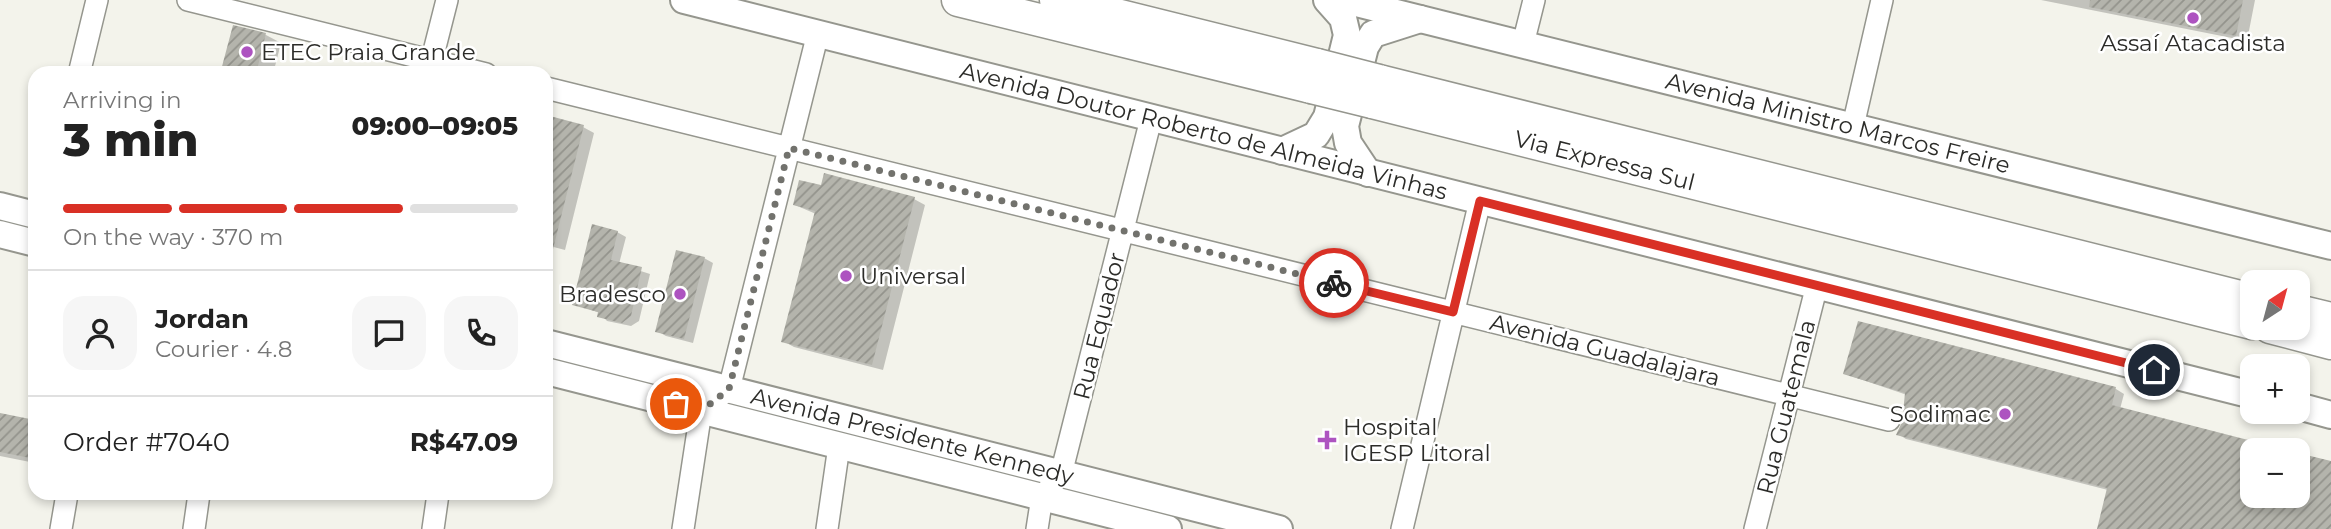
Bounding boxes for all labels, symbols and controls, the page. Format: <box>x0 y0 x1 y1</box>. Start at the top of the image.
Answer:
marker: Assaí Atacadista <box>2185 10 2201 26</box>
place label: Assaí Atacadista <box>2100 29 2286 57</box>
place label: ETEC Praia Grande <box>261 38 476 66</box>
marker: ETEC Praia Grande <box>239 44 255 60</box>
street label: Avenida Doutor Roberto de Almeida Vinhas <box>957 56 1450 206</box>
street label: Avenida Ministro Marcos Freire <box>1663 67 2013 179</box>
text: Arriving in <box>63 86 182 114</box>
text: 09:00–09:05 <box>352 110 518 142</box>
text: 3 min <box>63 111 199 168</box>
street label: Via Expressa Sul <box>1512 124 1698 197</box>
text: On the way · 370 m <box>63 223 283 251</box>
courier <box>1299 248 1369 318</box>
street label: Rua Equador <box>1067 249 1131 403</box>
place label: Universal <box>860 262 966 290</box>
icon: bike <box>1315 264 1353 302</box>
marker: Universal <box>838 268 854 284</box>
north arrow <box>2240 270 2310 340</box>
map controls <box>2240 270 2310 508</box>
place label: Bradesco <box>559 280 666 308</box>
marker: Bradesco <box>672 286 688 302</box>
button: person <box>63 296 137 370</box>
button: chat <box>352 296 426 370</box>
button: phone <box>444 296 518 370</box>
text: Jordan <box>155 303 249 335</box>
street label: Avenida Guadalajara <box>1487 308 1723 392</box>
street label: Rua Guatemala <box>1751 317 1821 497</box>
text: Courier · 4.8 <box>155 335 292 363</box>
pin <box>2124 340 2184 400</box>
icon: home <box>2135 351 2173 389</box>
button: + <box>2240 354 2310 424</box>
pin <box>646 374 706 434</box>
street label: Avenida Presidente Kennedy <box>748 382 1077 490</box>
icon: bag <box>657 385 695 423</box>
place label: Sodimac <box>1890 400 1991 428</box>
marker: Sodimac <box>1997 406 2013 422</box>
place label: Hospital IGESP Litoral <box>1343 413 1491 467</box>
text: Order #7040 <box>63 426 230 458</box>
text: R$47.09 <box>410 426 518 458</box>
marker: Hospital IGESP Litoral <box>1317 430 1337 450</box>
button: − <box>2240 438 2310 508</box>

